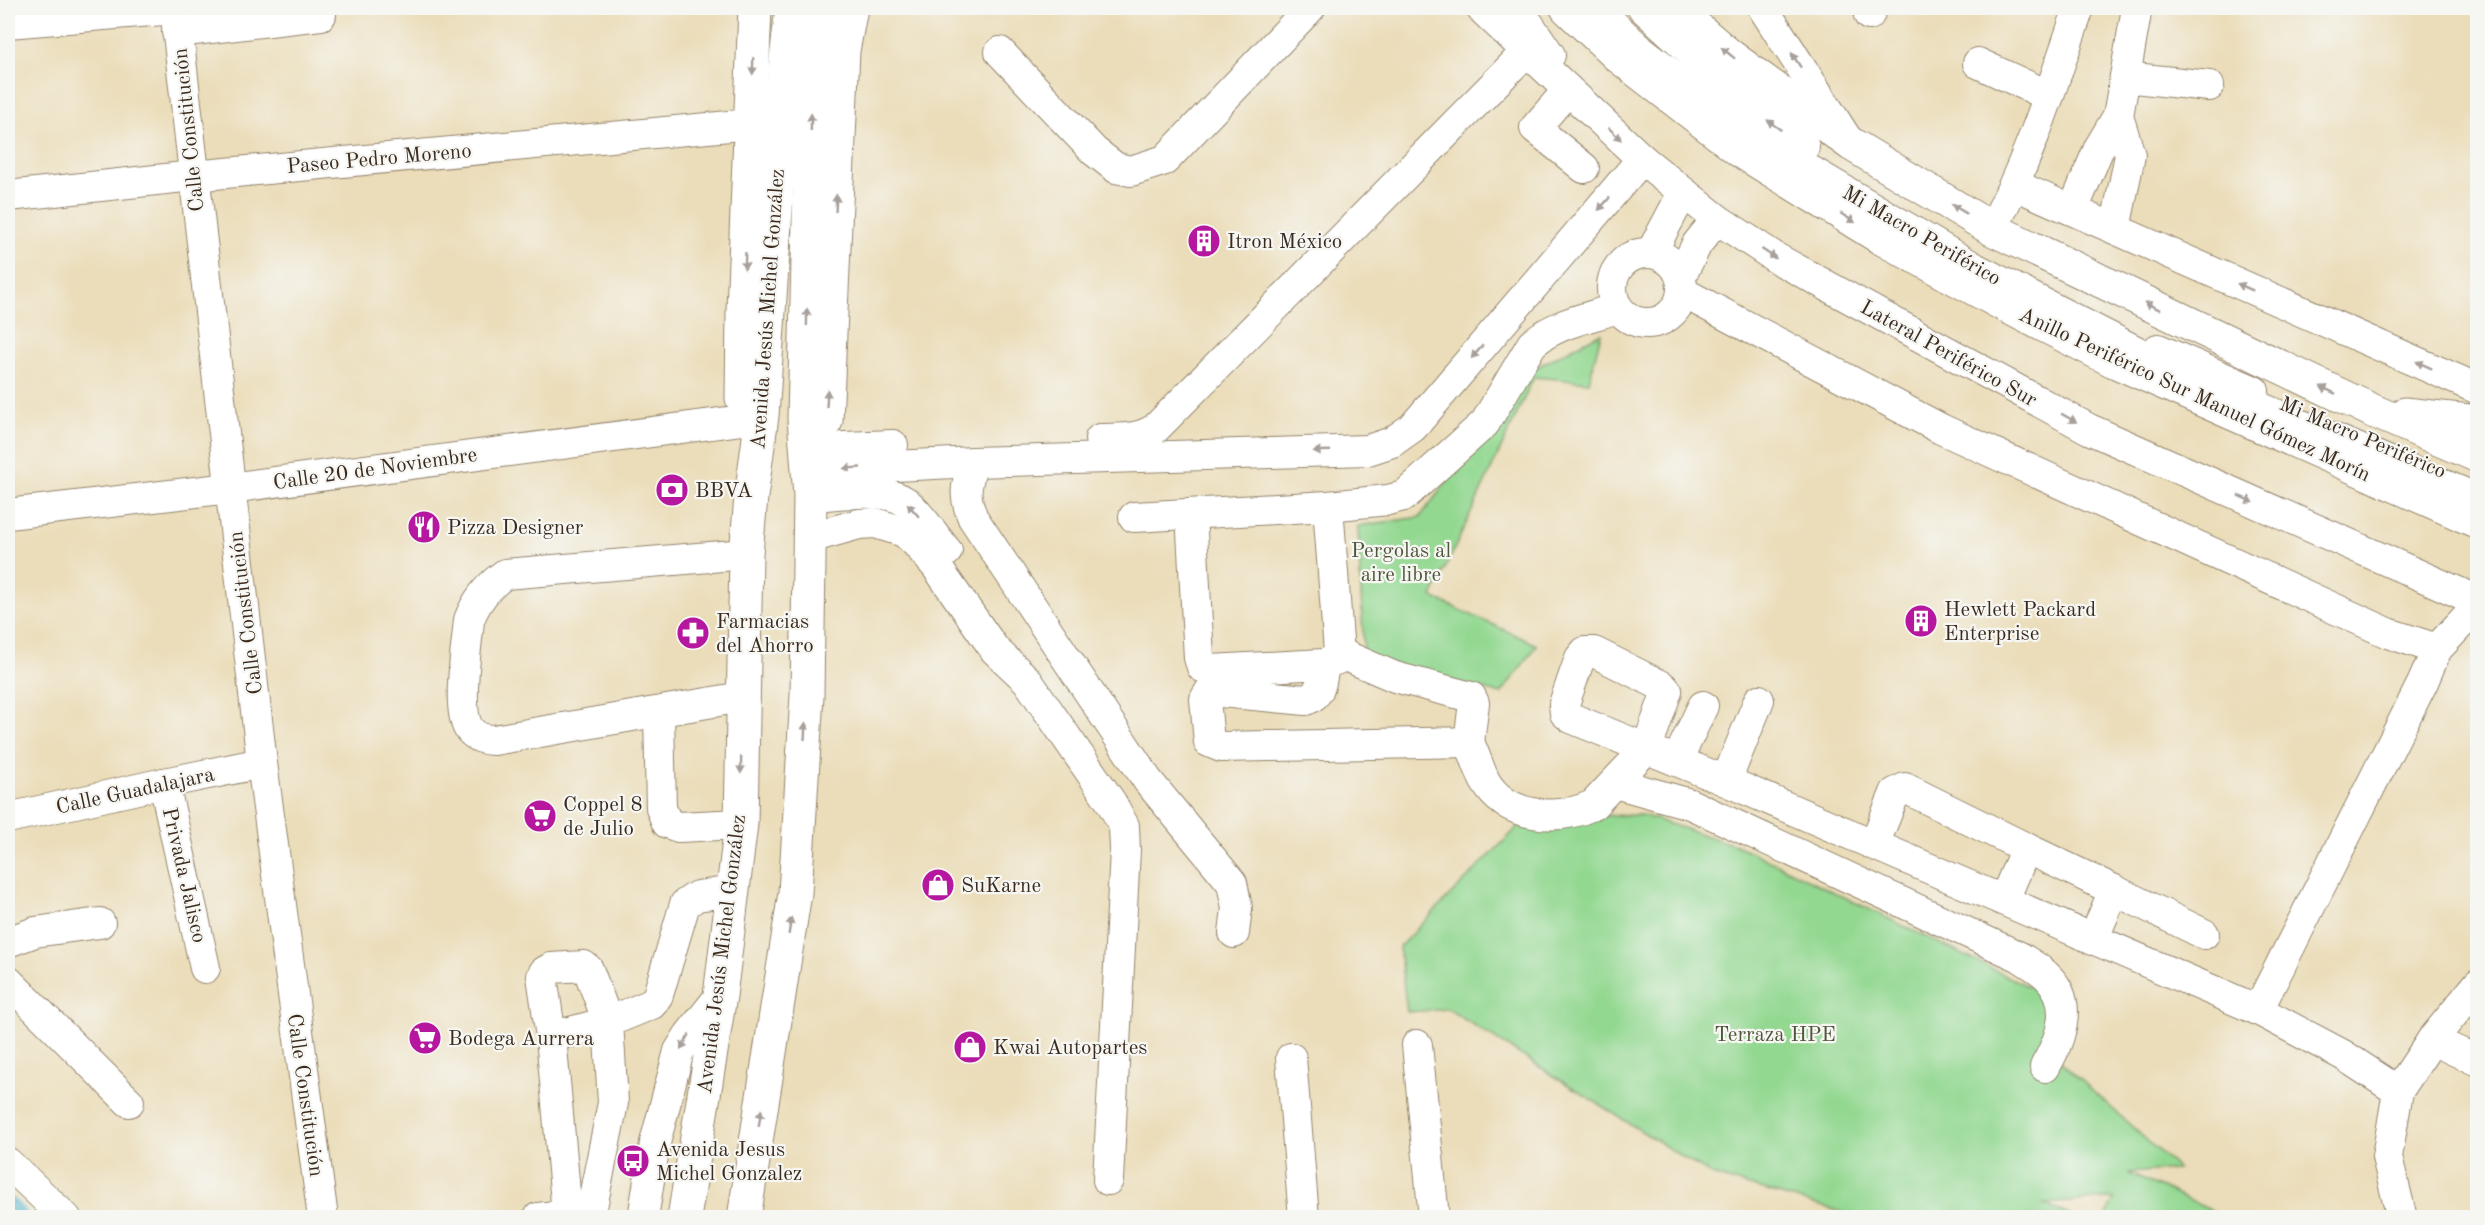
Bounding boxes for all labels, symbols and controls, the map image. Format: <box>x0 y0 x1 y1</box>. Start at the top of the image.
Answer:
street label: Calle Constitución <box>170 47 209 213</box>
one-way arrow <box>1720 47 1736 60</box>
one-way arrow <box>1791 52 1802 68</box>
one-way arrow <box>749 56 758 75</box>
one-way arrow <box>807 113 816 132</box>
one-way arrow <box>1766 119 1782 131</box>
one-way arrow <box>1608 127 1622 141</box>
street label: Paseo Pedro Moreno <box>286 141 472 178</box>
street label: Avenida Jesús Michel González <box>748 168 789 450</box>
street label: Mi Macro Periférico <box>1839 183 2004 290</box>
one-way arrow <box>832 193 841 212</box>
one-way arrow <box>1597 196 1610 212</box>
one-way arrow <box>1951 204 1967 215</box>
one-way arrow <box>1840 212 1856 223</box>
building icon: Itron México <box>1186 223 1222 259</box>
place label: Itron México <box>1227 232 1342 253</box>
one-way arrow <box>1761 248 1777 259</box>
one-way arrow <box>741 251 750 270</box>
one-way arrow <box>2236 282 2254 292</box>
street label: Lateral Periférico Sur <box>1856 297 2040 412</box>
one-way arrow <box>2144 301 2161 310</box>
street label: Anillo Periférico Sur Manuel Gómez Morín <box>2015 304 2373 486</box>
one-way arrow <box>802 308 811 327</box>
one-way arrow <box>1471 344 1484 359</box>
one-way arrow <box>2415 360 2433 370</box>
one-way arrow <box>2320 385 2337 394</box>
one-way arrow <box>823 388 832 407</box>
street label: Mi Macro Periférico <box>2276 394 2449 483</box>
one-way arrow <box>2061 413 2078 423</box>
street label: Calle 20 de Noviembre <box>272 445 479 494</box>
one-way arrow <box>1313 446 1332 456</box>
one-way arrow <box>842 463 861 472</box>
bank icon: BBVA <box>654 472 690 508</box>
place label: BBVA <box>695 481 753 502</box>
one-way arrow <box>2238 494 2255 503</box>
one-way arrow <box>907 503 920 518</box>
restaurant icon: Pizza Designer <box>406 509 442 545</box>
place label: Pizza Designer <box>447 518 584 539</box>
street label: Calle Constitución <box>226 530 267 696</box>
park label: Pergolas al aire libre <box>1351 541 1451 586</box>
place label: Hewlett Packard Enterprise <box>1944 600 2096 645</box>
building icon: Hewlett Packard Enterprise <box>1903 603 1939 639</box>
place label: Farmacias del Ahorro <box>716 612 814 657</box>
pharmacy icon: Farmacias del Ahorro <box>675 615 711 651</box>
one-way arrow <box>800 722 810 741</box>
one-way arrow <box>737 756 746 775</box>
street label: Calle Guadalajara <box>54 764 216 819</box>
place label: Coppel 8 de Julio <box>563 795 643 840</box>
supermarket icon: Coppel 8 de Julio <box>522 798 558 834</box>
street label: Privada Jalisco <box>158 806 209 945</box>
street label: Avenida Jesús Michel González <box>695 813 750 1095</box>
shop icon: SuKarne <box>920 867 956 903</box>
place label: SuKarne <box>961 876 1041 897</box>
one-way arrow <box>786 916 795 935</box>
street label: Calle Constitución <box>283 1012 326 1178</box>
supermarket icon: Bodega Aurrera <box>407 1020 443 1056</box>
park label: Terraza HPE <box>1714 1025 1836 1046</box>
place label: Bodega Aurrera <box>448 1029 594 1050</box>
shop icon: Kwai Autopartes <box>952 1029 988 1065</box>
one-way arrow <box>679 1034 690 1050</box>
place label: Kwai Autopartes <box>993 1038 1147 1059</box>
one-way arrow <box>755 1109 764 1128</box>
place label: Avenida Jesus Michel Gonzalez <box>656 1140 802 1185</box>
bus stop icon: Avenida Jesus Michel Gonzalez <box>615 1143 651 1179</box>

